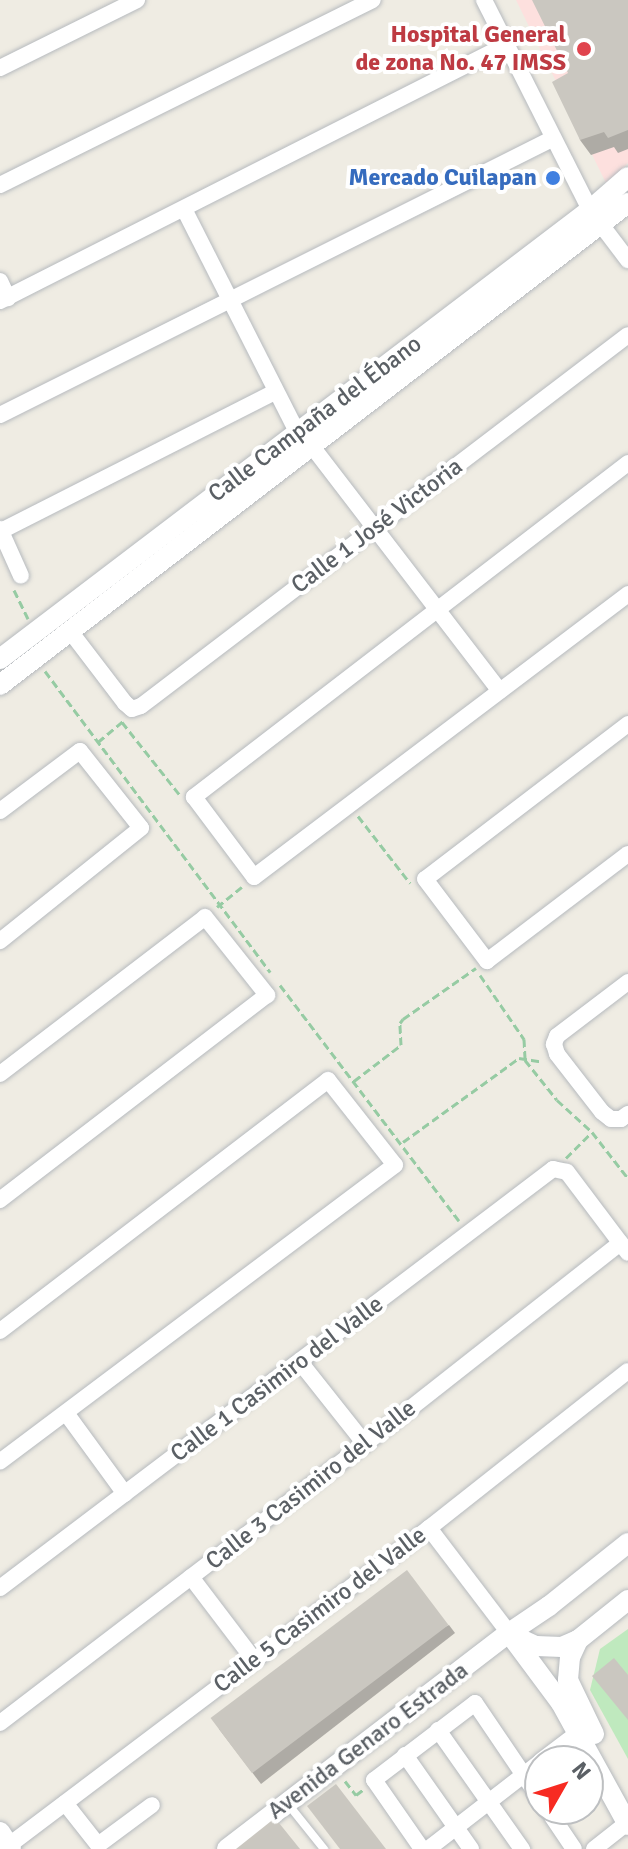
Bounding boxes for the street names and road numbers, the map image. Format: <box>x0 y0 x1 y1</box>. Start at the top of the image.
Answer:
street label: Calle Campaña del Ébano <box>203 329 427 509</box>
street label: Calle 1 José Victoria <box>286 452 468 600</box>
street label: Calle 1 Casimiro del Valle <box>165 1290 389 1468</box>
street label: Calle 3 Casimiro del Valle <box>200 1394 422 1576</box>
street label: Calle 5 Casimiro del Valle <box>208 1521 432 1699</box>
street label: Avenida Genaro Estrada <box>262 1656 474 1826</box>

